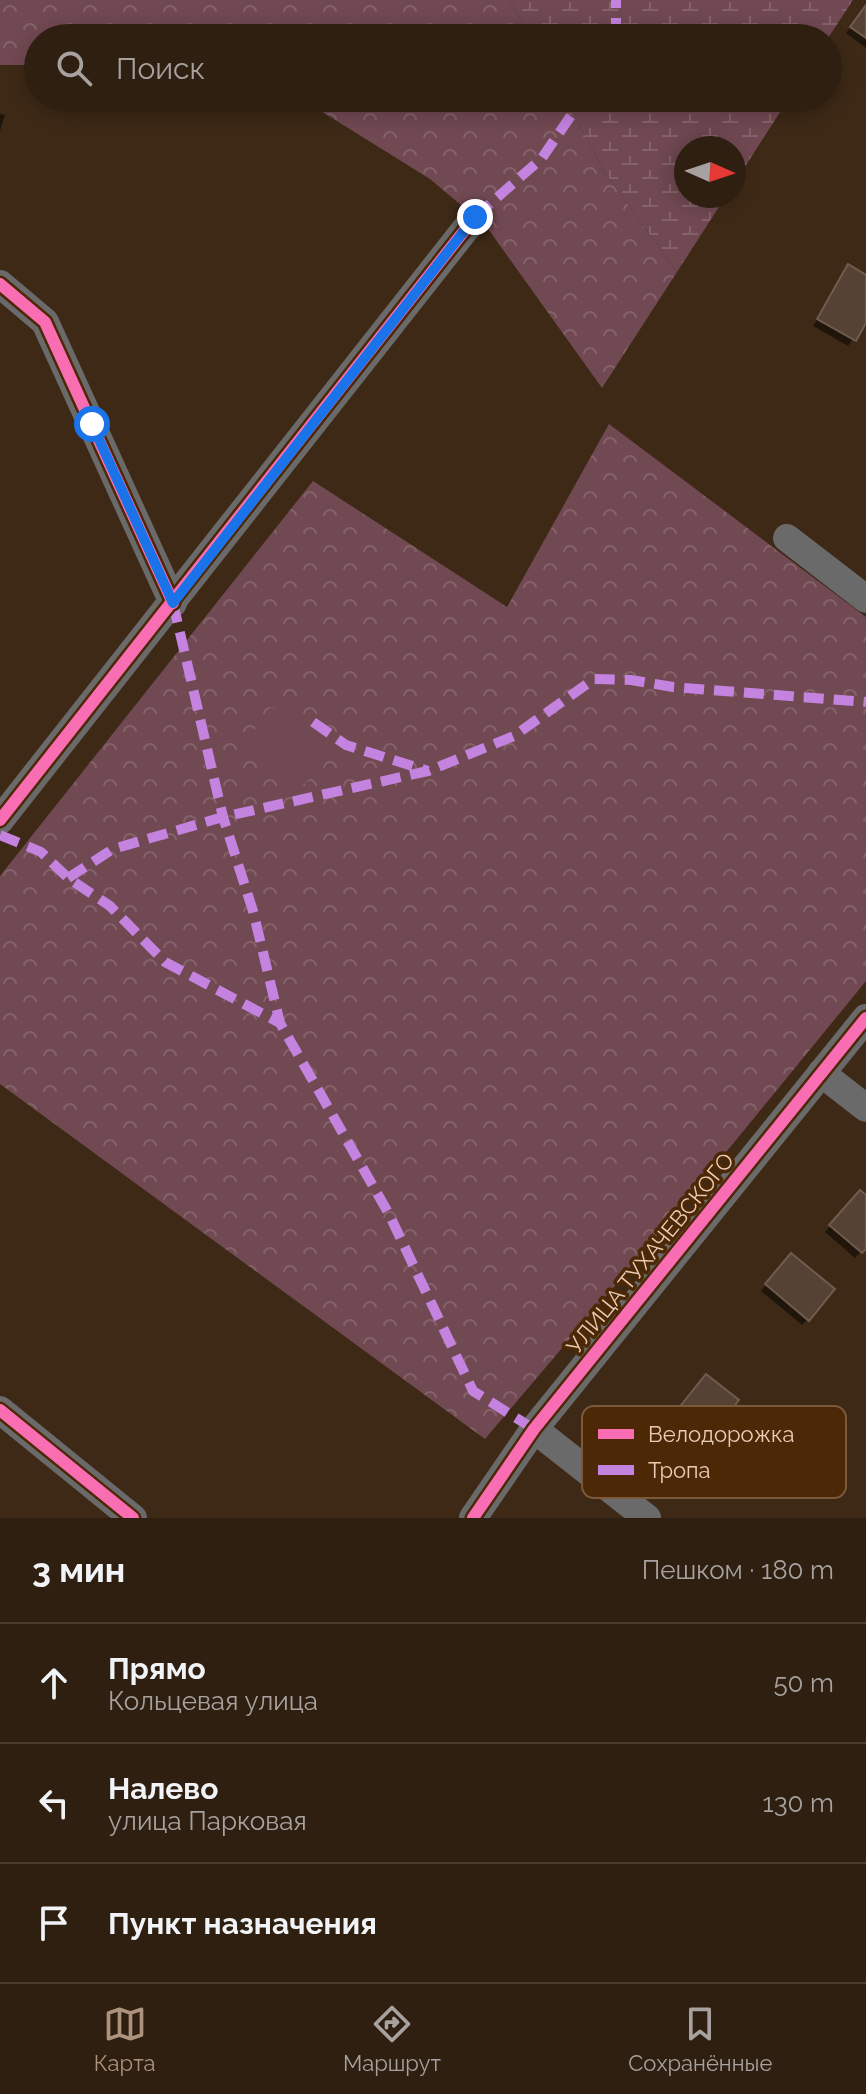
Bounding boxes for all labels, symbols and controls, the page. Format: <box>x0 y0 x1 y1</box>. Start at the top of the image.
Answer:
search box <box>24 24 842 112</box>
icon: search <box>52 46 96 90</box>
text: Поиск <box>116 51 205 86</box>
north arrow <box>674 136 746 208</box>
route end <box>457 199 493 235</box>
route start <box>74 406 110 442</box>
street label: УЛИЦА ТУХАЧЕВСКОГО <box>561 1147 739 1359</box>
legend <box>582 1406 846 1498</box>
text: Велодорожка <box>648 1421 794 1447</box>
text: Тропа <box>648 1457 711 1483</box>
text: 3 мин <box>32 1550 125 1590</box>
text: Пешком · 180 m <box>642 1555 834 1585</box>
text: Прямо <box>108 1651 206 1686</box>
icon: ahead <box>32 1661 76 1705</box>
text: 50 m <box>773 1668 834 1698</box>
text: Кольцевая улица <box>108 1686 318 1716</box>
text: Налево <box>108 1771 218 1806</box>
icon: left <box>32 1781 76 1825</box>
text: 130 m <box>763 1788 834 1818</box>
text: улица Парковая <box>108 1806 307 1836</box>
icon: arrive <box>32 1901 76 1945</box>
text: Пункт назначения <box>108 1906 377 1941</box>
tab: Карта <box>94 2002 156 2076</box>
tab: Маршрут <box>343 2002 441 2076</box>
tab: Сохранённые <box>628 2002 772 2076</box>

